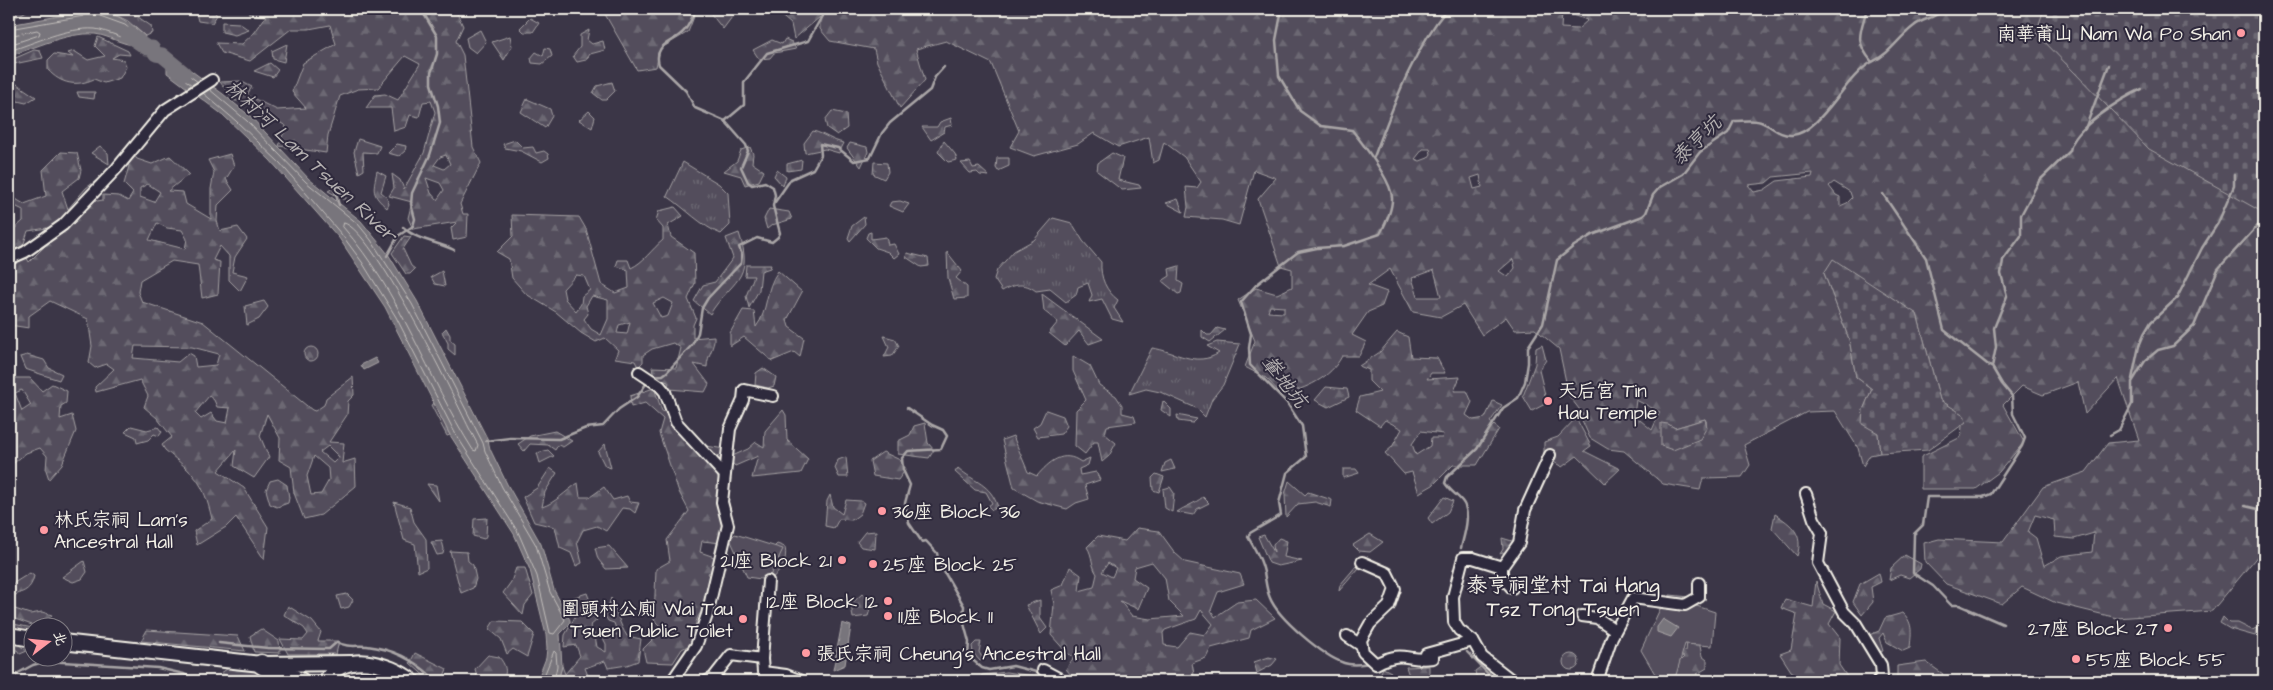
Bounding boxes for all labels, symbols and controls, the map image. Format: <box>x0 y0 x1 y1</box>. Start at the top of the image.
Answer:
place label: 南華莆山 Nam Wa Po Shan <box>1997 21 2231 48</box>
marker: 南華莆山 Nam Wa Po Shan <box>2235 27 2247 39</box>
water label: 林村河 Lam Tsuen River <box>218 73 404 250</box>
water label: 泰亨坑 <box>1665 108 1729 172</box>
water label: 輋地坑 <box>1255 349 1315 415</box>
place label: 天后宮 Tin Hau Temple <box>1558 378 1657 427</box>
marker: 天后宮 Tin Hau Temple <box>1542 395 1554 407</box>
place label: 36座 Block 36 <box>892 499 1020 526</box>
marker: 36座 Block 36 <box>876 505 888 517</box>
place label: 林氏宗祠 Lam's Ancestral Hall <box>54 507 188 556</box>
marker: 林氏宗祠 Lam's Ancestral Hall <box>38 524 50 536</box>
place label: 21座 Block 21 <box>720 548 833 575</box>
place label: 25座 Block 25 <box>883 552 1017 579</box>
marker: 21座 Block 21 <box>836 554 848 566</box>
marker: 25座 Block 25 <box>867 558 879 570</box>
district label: 泰亨祠堂村 Tai Hang Tsz Tong Tsuen <box>1466 571 1660 626</box>
place label: 12座 Block 12 <box>766 589 878 616</box>
marker: 12座 Block 12 <box>882 595 894 607</box>
place label: 圍頭村公廁 Wai Tau Tsuen Public Toilet <box>561 596 733 645</box>
place label: 11座 Block 11 <box>898 604 993 631</box>
marker: 11座 Block 11 <box>882 610 894 622</box>
marker: 圍頭村公廁 Wai Tau Tsuen Public Toilet <box>737 613 749 625</box>
place label: 27座 Block 27 <box>2028 616 2158 643</box>
north arrow <box>22 618 72 668</box>
marker: 27座 Block 27 <box>2162 622 2174 634</box>
text: 北 <box>48 629 71 648</box>
place label: 張氏宗祠 Cheung's Ancestral Hall <box>816 641 1101 669</box>
marker: 張氏宗祠 Cheung's Ancestral Hall <box>800 647 812 659</box>
place label: 55座 Block 55 <box>2086 647 2225 674</box>
marker: 55座 Block 55 <box>2070 653 2082 665</box>

